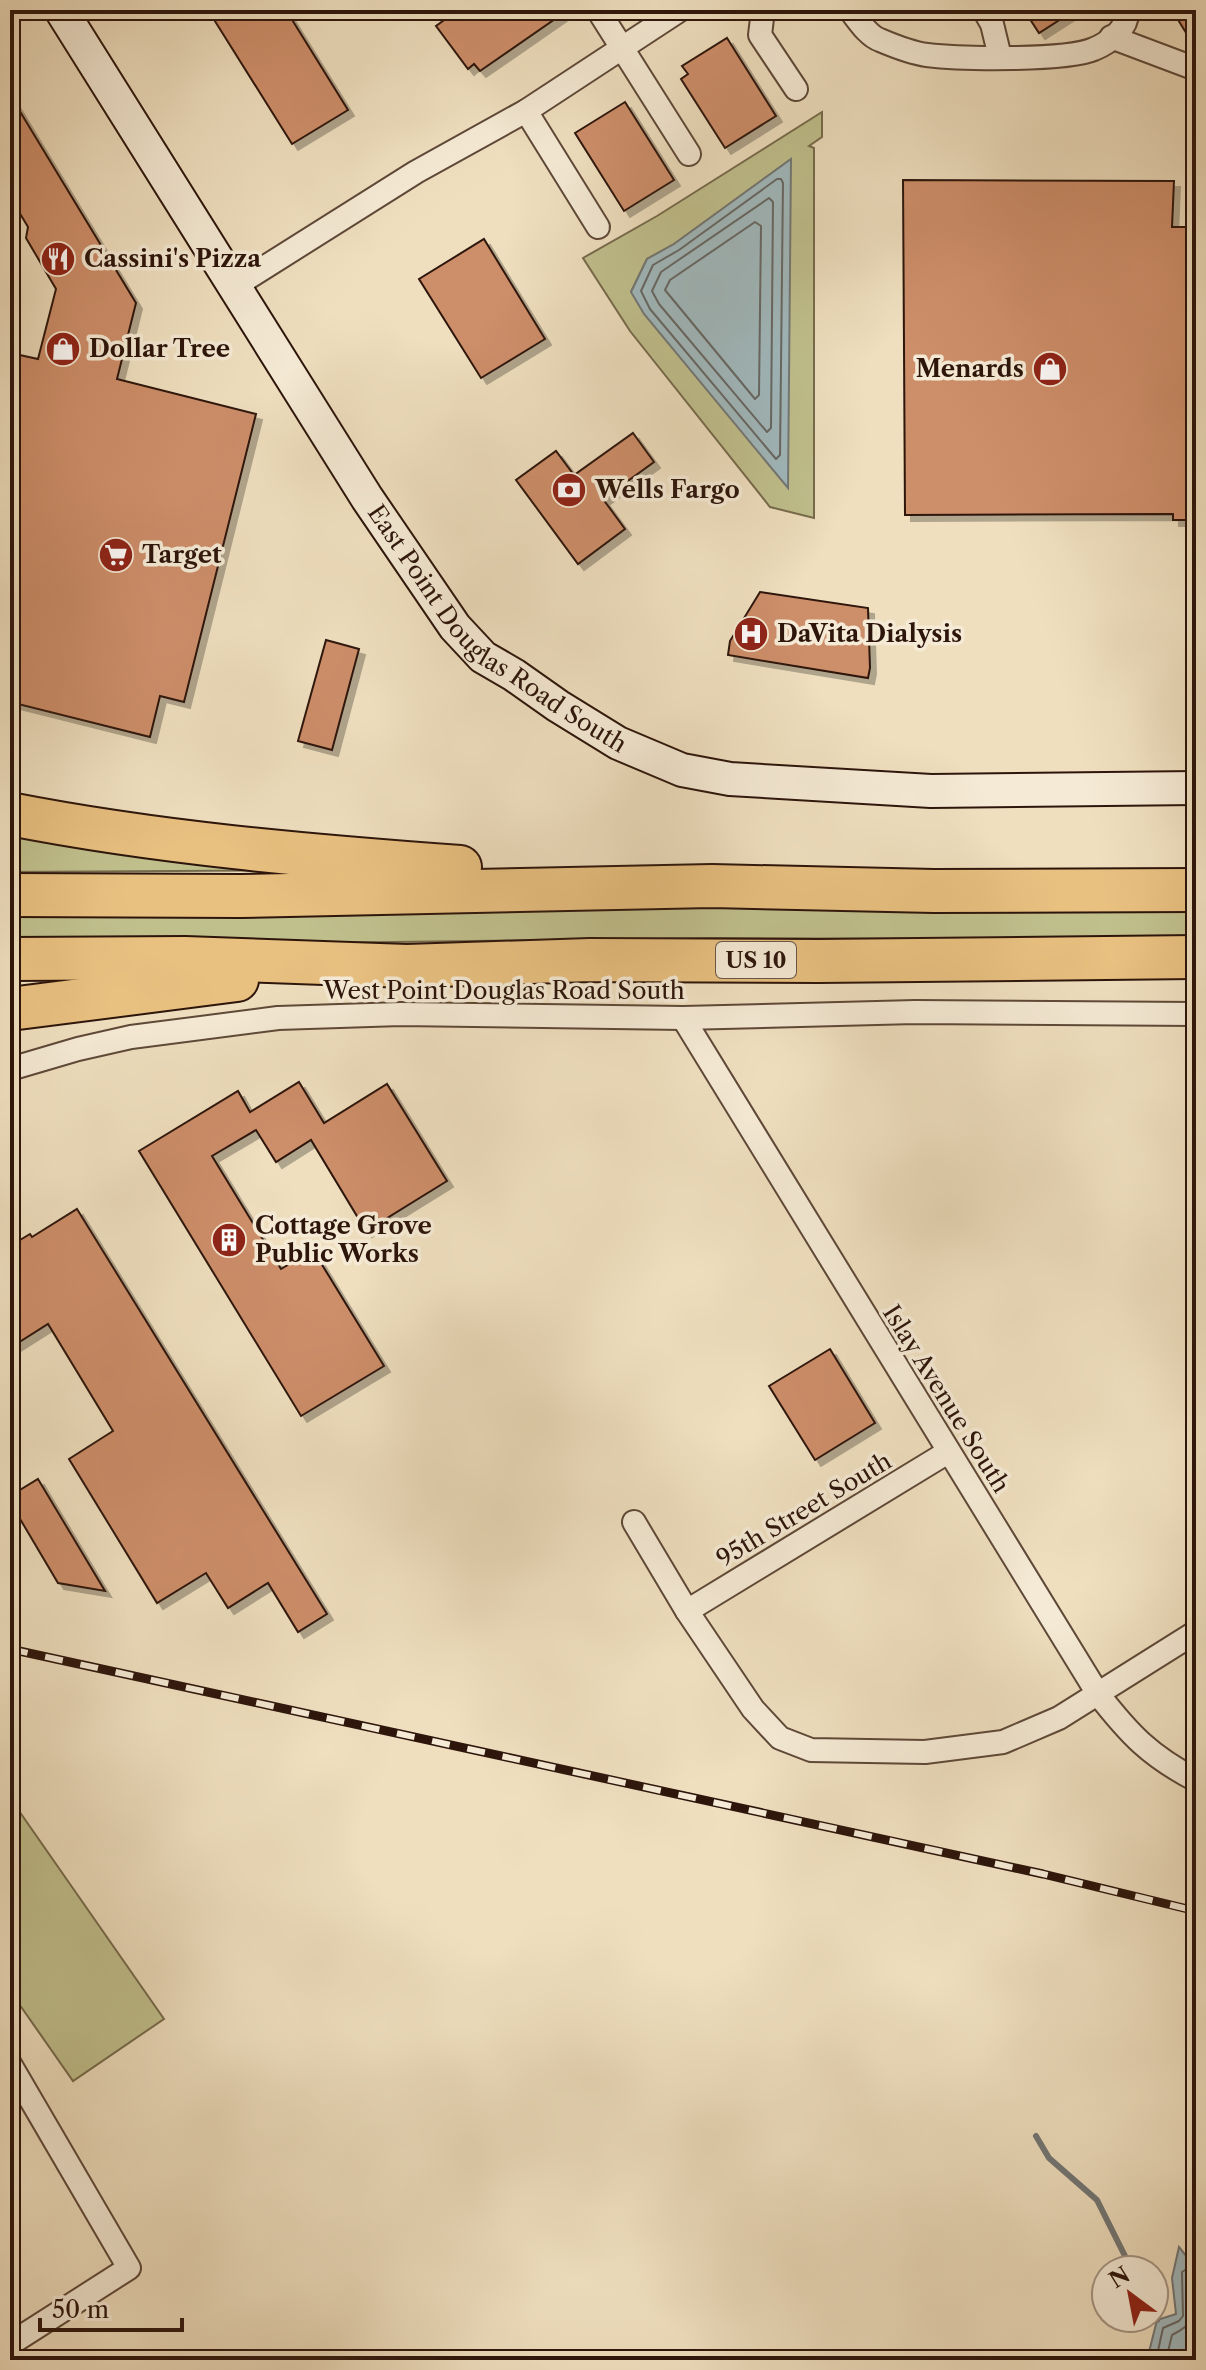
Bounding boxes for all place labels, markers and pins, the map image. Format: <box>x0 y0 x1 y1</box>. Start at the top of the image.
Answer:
restaurant icon: Cassini's Pizza <box>39 240 77 278</box>
place label: Cassini's Pizza <box>84 244 262 273</box>
shop icon: Dollar Tree <box>44 330 82 368</box>
place label: Dollar Tree <box>89 334 230 363</box>
shop icon: Menards <box>1031 350 1069 388</box>
place label: Menards <box>916 354 1024 383</box>
bank icon: Wells Fargo <box>550 471 588 509</box>
place label: Wells Fargo <box>594 475 740 504</box>
supermarket icon: Target <box>97 536 135 574</box>
place label: Target <box>142 540 222 569</box>
hospital icon: DaVita Dialysis <box>732 615 770 653</box>
place label: DaVita Dialysis <box>777 619 962 648</box>
place label: Cottage Grove Public Works <box>255 1211 432 1268</box>
building icon: Cottage Grove Public Works <box>210 1221 248 1259</box>

